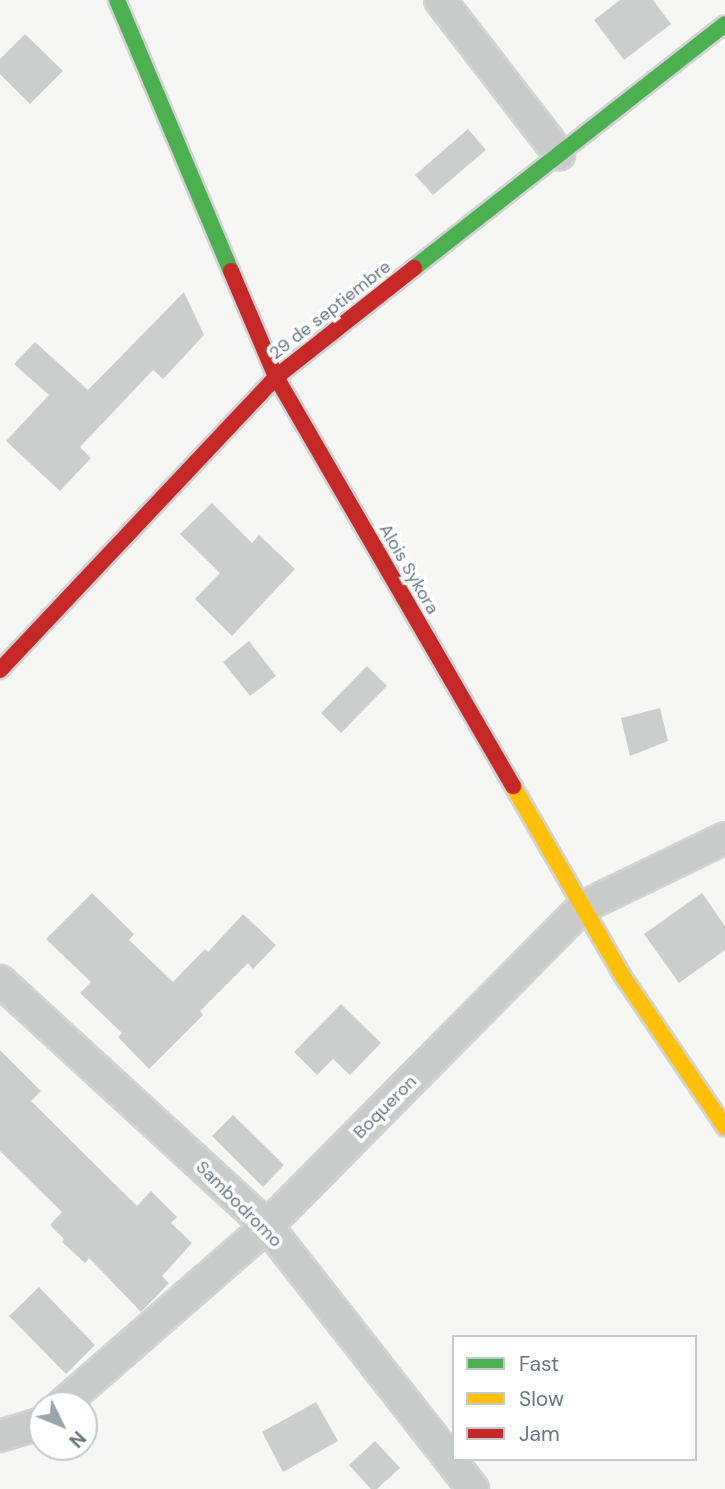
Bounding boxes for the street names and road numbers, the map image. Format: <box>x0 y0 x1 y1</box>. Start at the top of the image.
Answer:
street label: 29 de septiembre <box>265 256 395 364</box>
street label: Alois Sykora <box>374 520 444 618</box>
street label: Boqueron <box>349 1071 421 1143</box>
street label: Sambodromo <box>191 1156 287 1252</box>

